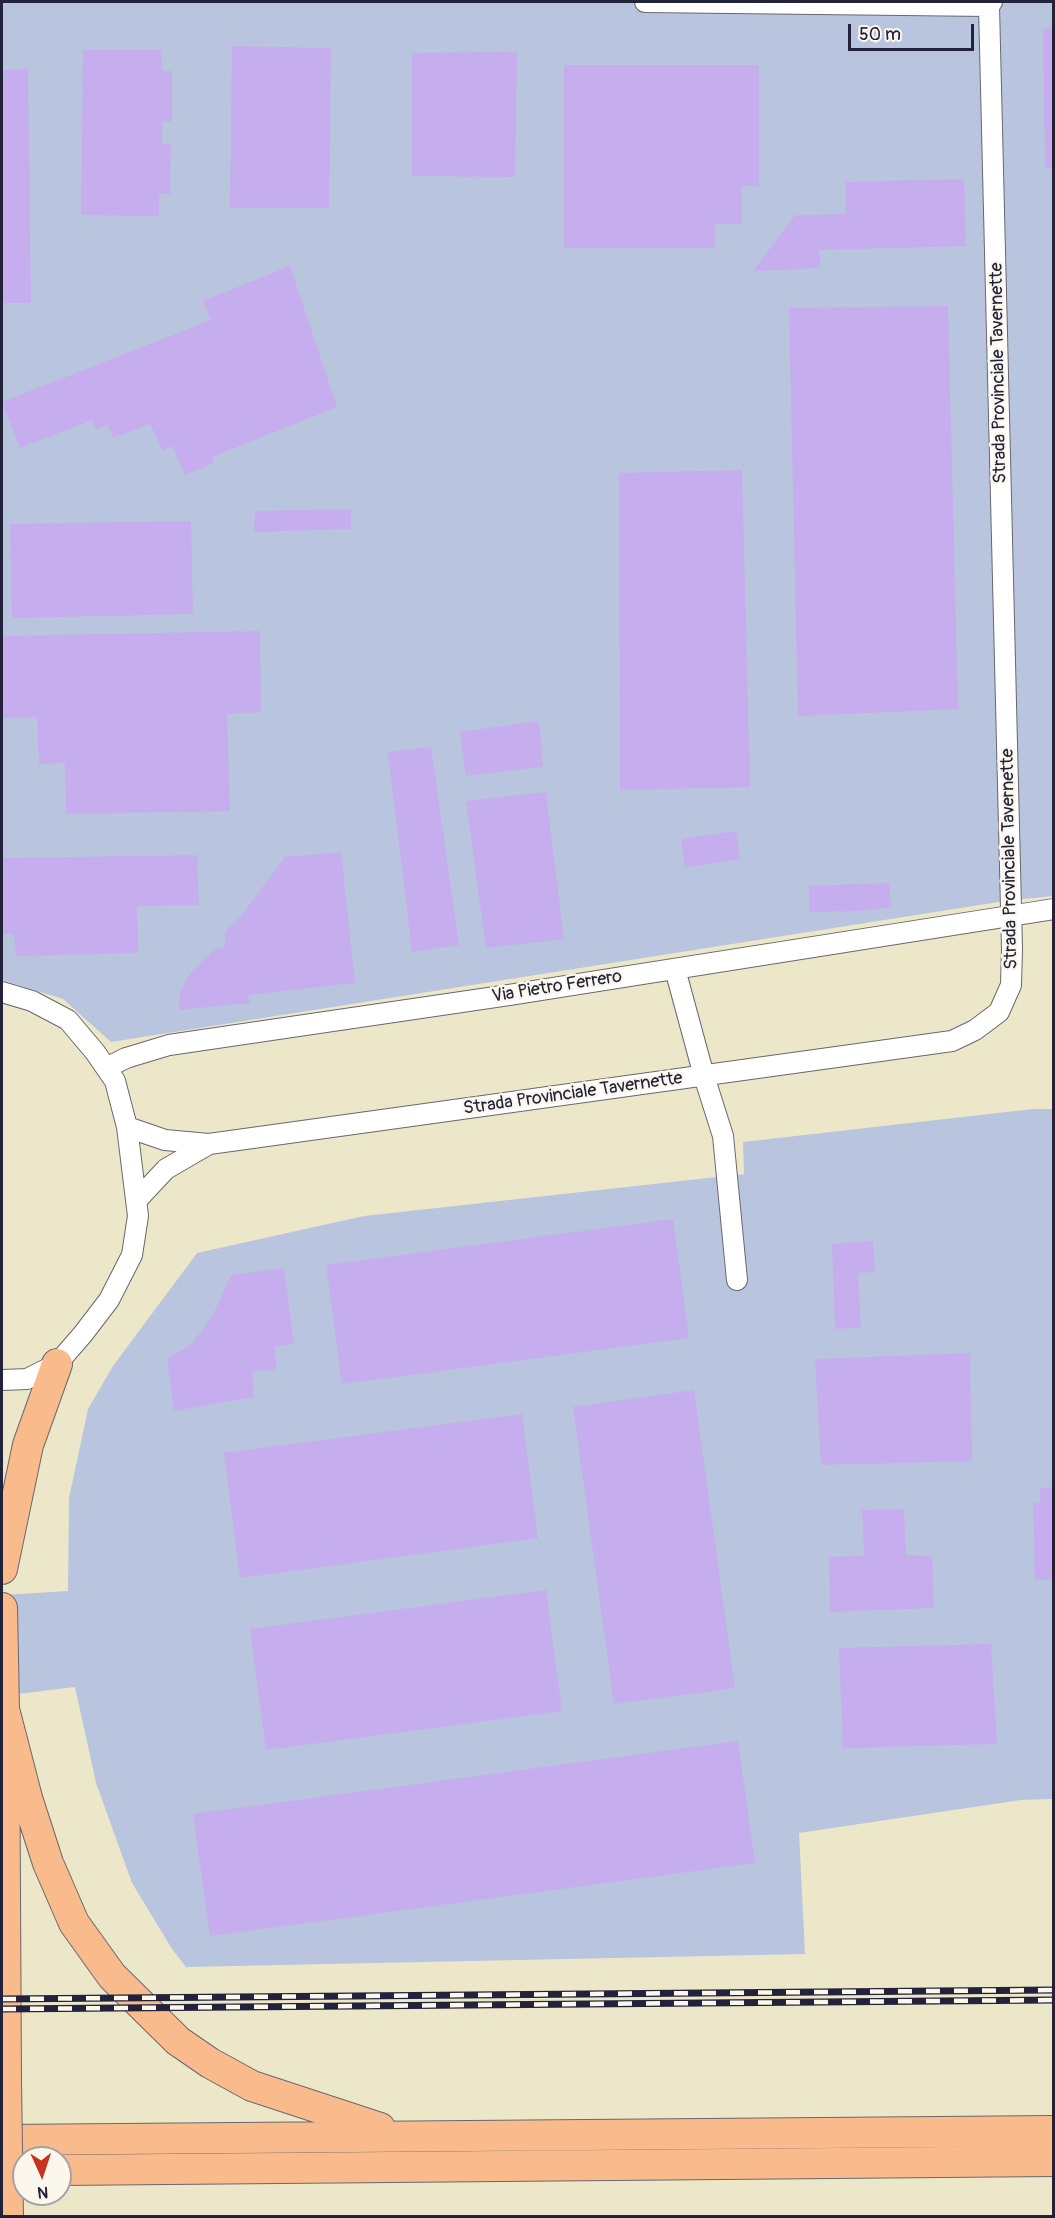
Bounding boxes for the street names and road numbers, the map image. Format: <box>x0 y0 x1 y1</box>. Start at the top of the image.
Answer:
street label: Strada Provinciale Tavernette <box>986 262 1012 484</box>
street label: Strada Provinciale Tavernette <box>997 748 1023 970</box>
street label: Via Pietro Ferrero <box>490 966 624 1008</box>
street label: Strada Provinciale Tavernette <box>462 1068 684 1120</box>

